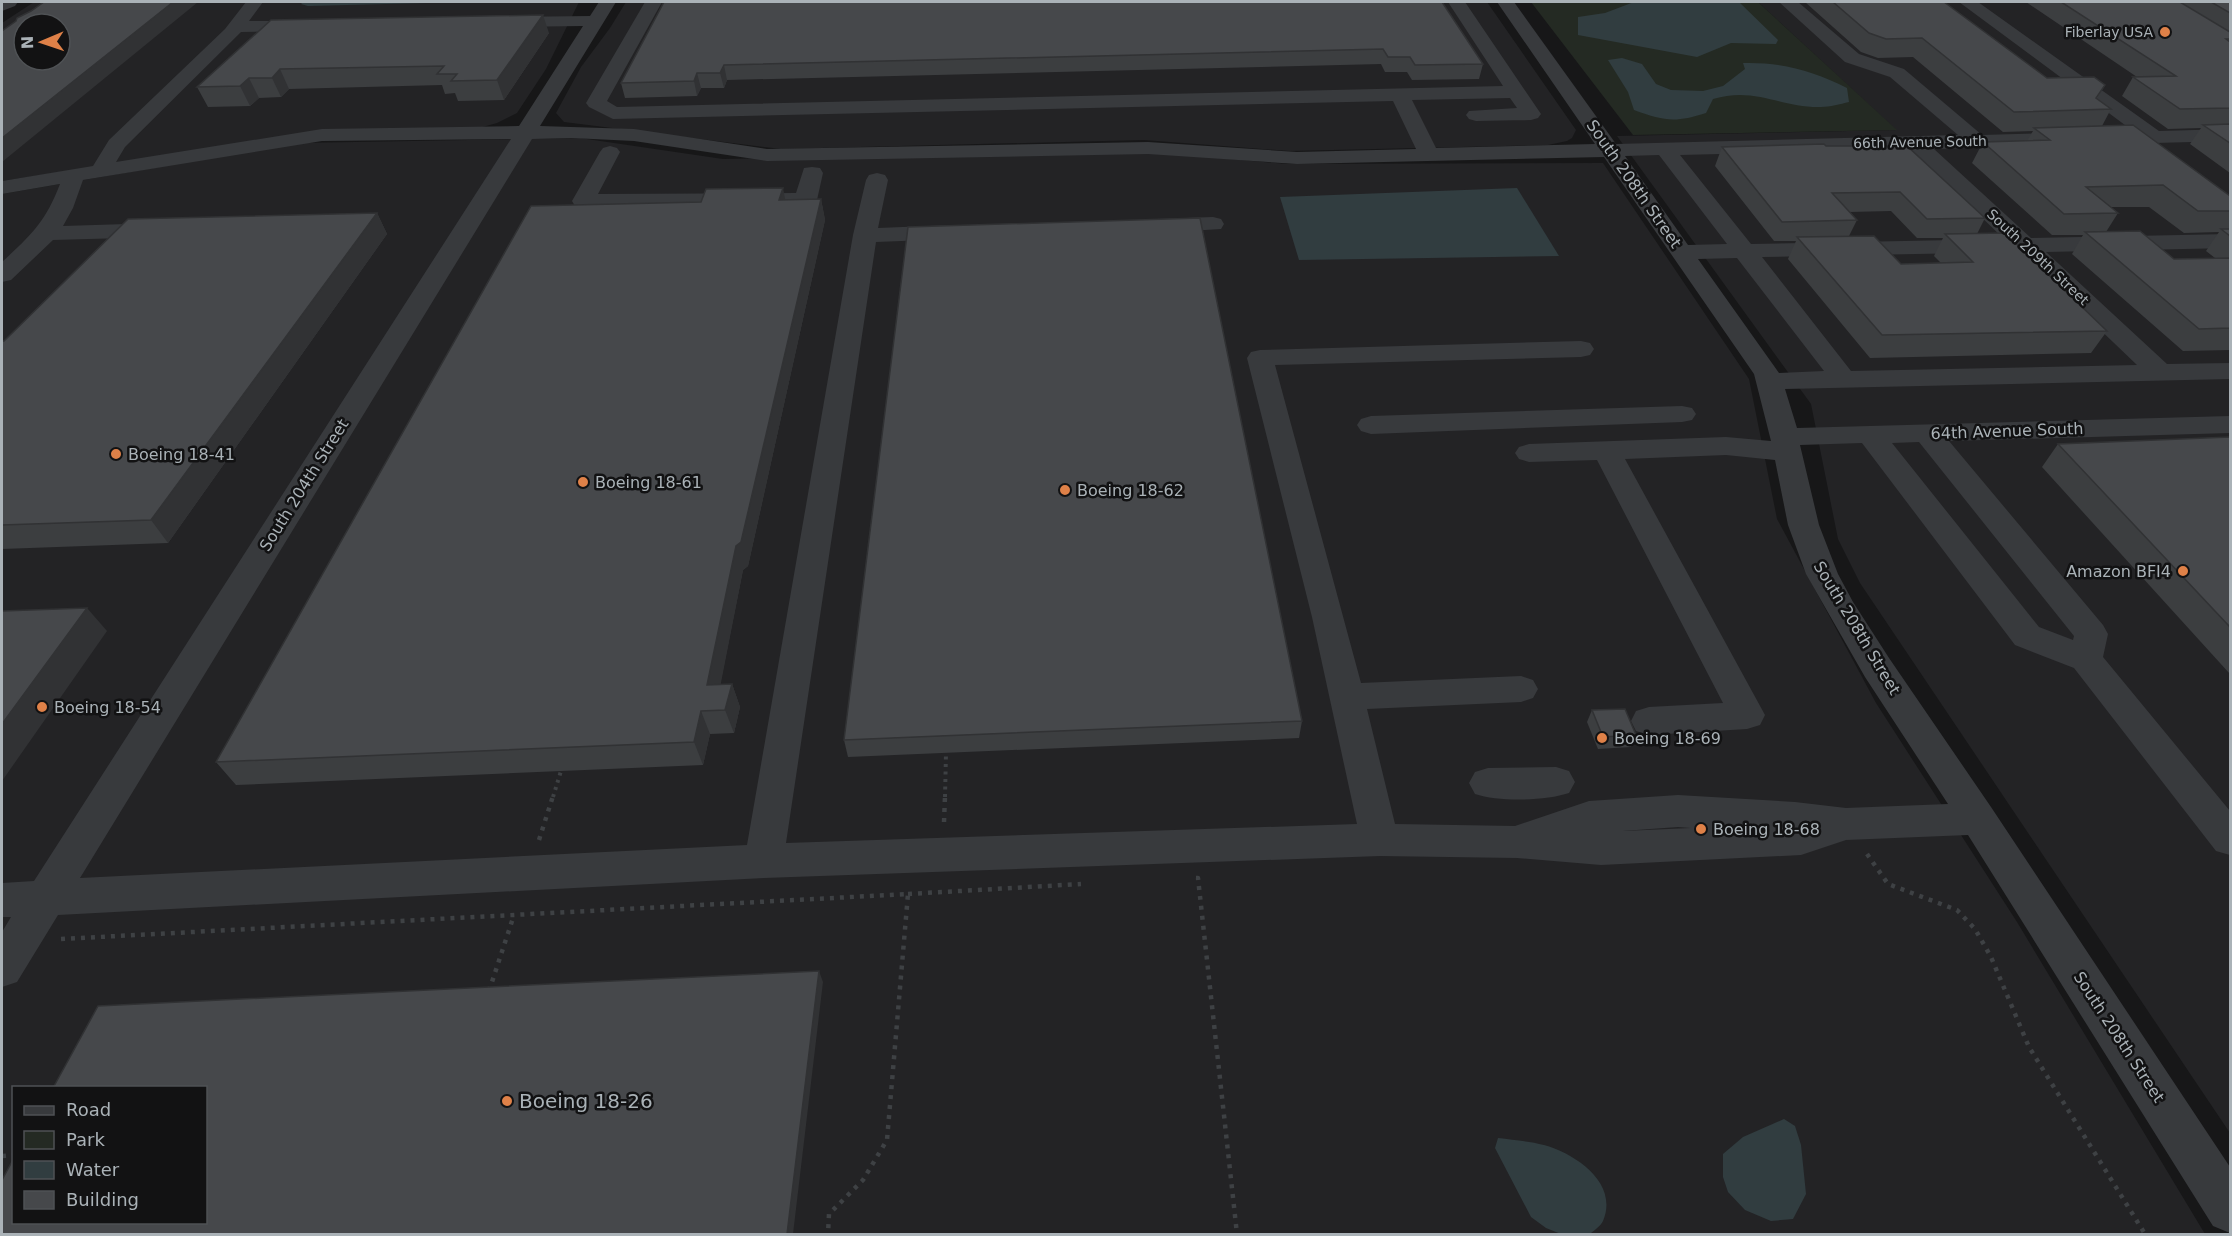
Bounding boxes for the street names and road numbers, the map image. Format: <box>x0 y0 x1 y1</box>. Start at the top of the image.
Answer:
street label: South 208th Street <box>1583 116 1685 252</box>
street label: 66th Avenue South <box>1853 133 1987 151</box>
street label: South 209th Street <box>1984 206 2093 309</box>
street label: South 204th Street <box>256 415 352 555</box>
street label: 64th Avenue South <box>1930 419 2084 443</box>
street label: South 208th Street <box>1810 558 1904 698</box>
street label: South 208th Street <box>2070 968 2168 1106</box>

